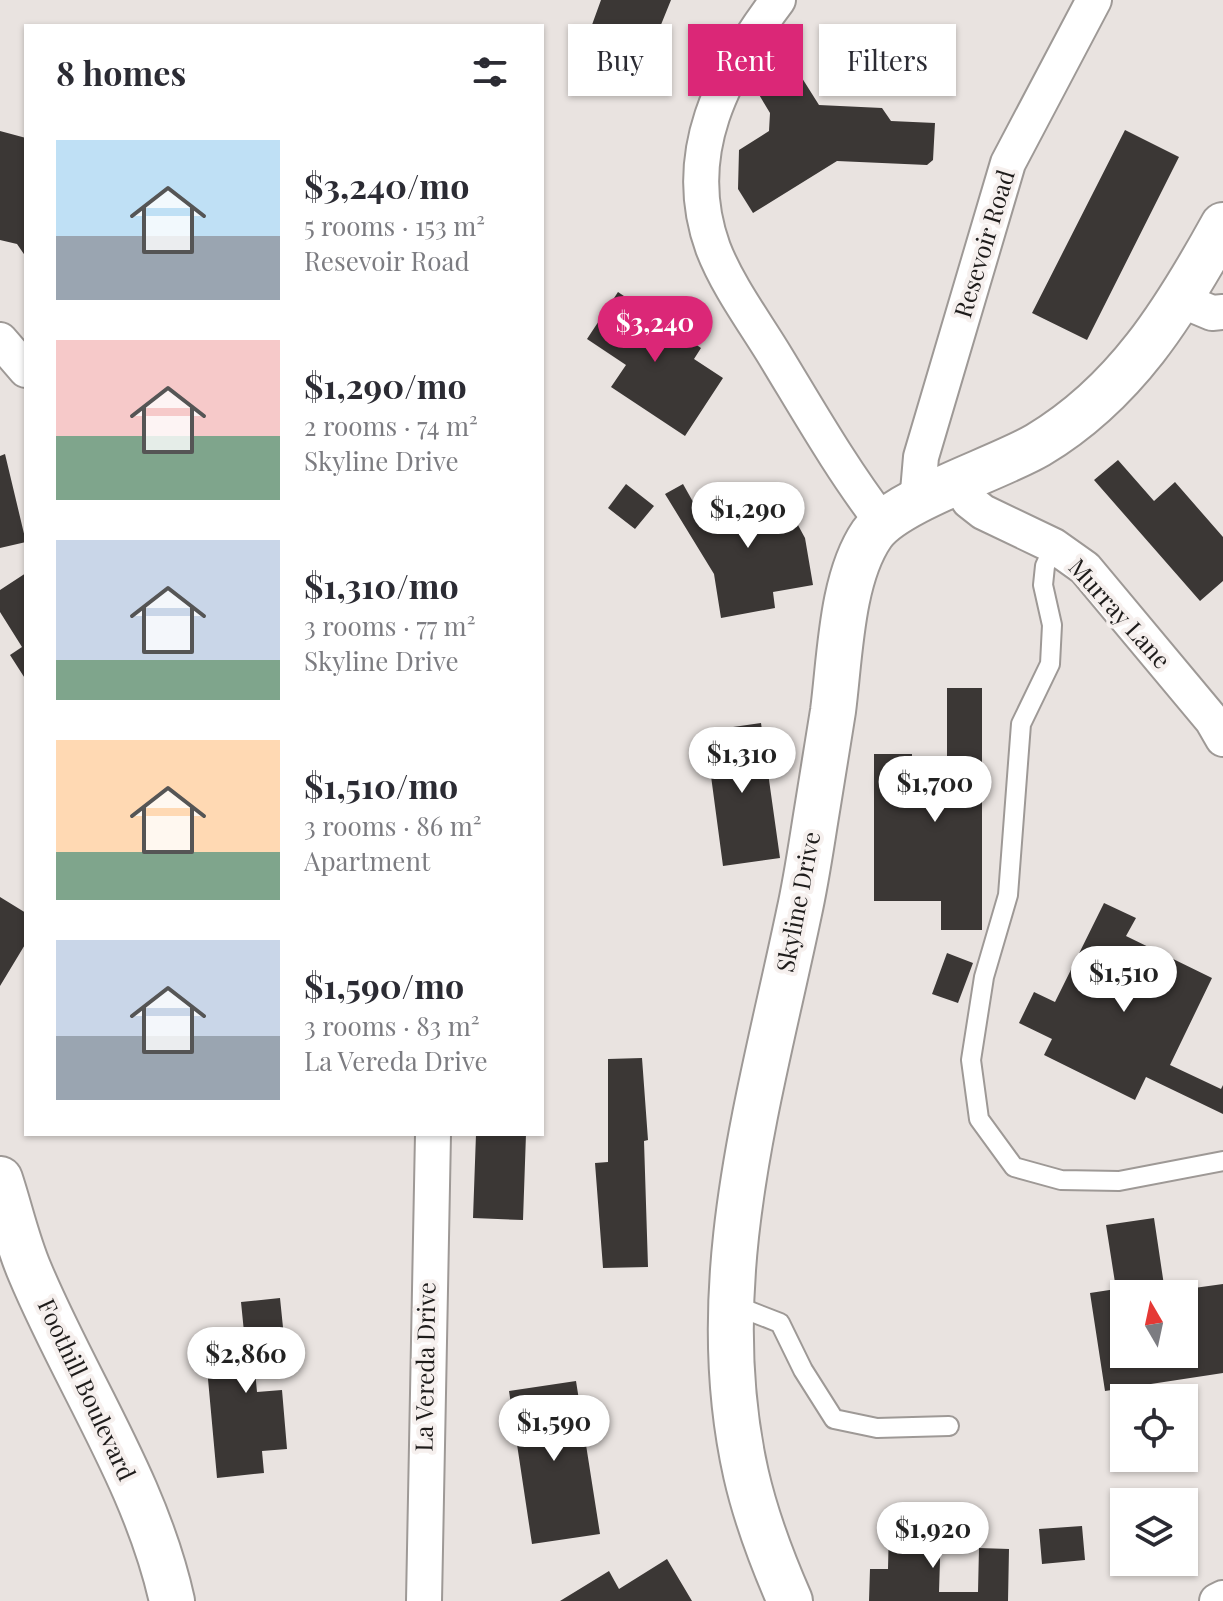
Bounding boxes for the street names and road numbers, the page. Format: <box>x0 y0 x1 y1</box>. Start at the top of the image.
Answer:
street label: Resevoir Road <box>945 166 1021 321</box>
street label: Murray Lane <box>1063 551 1178 675</box>
street label: Skyline Drive <box>768 829 826 975</box>
street label: La Vereda Drive <box>407 1282 441 1452</box>
street label: Foothill Boulevard <box>32 1293 144 1485</box>

